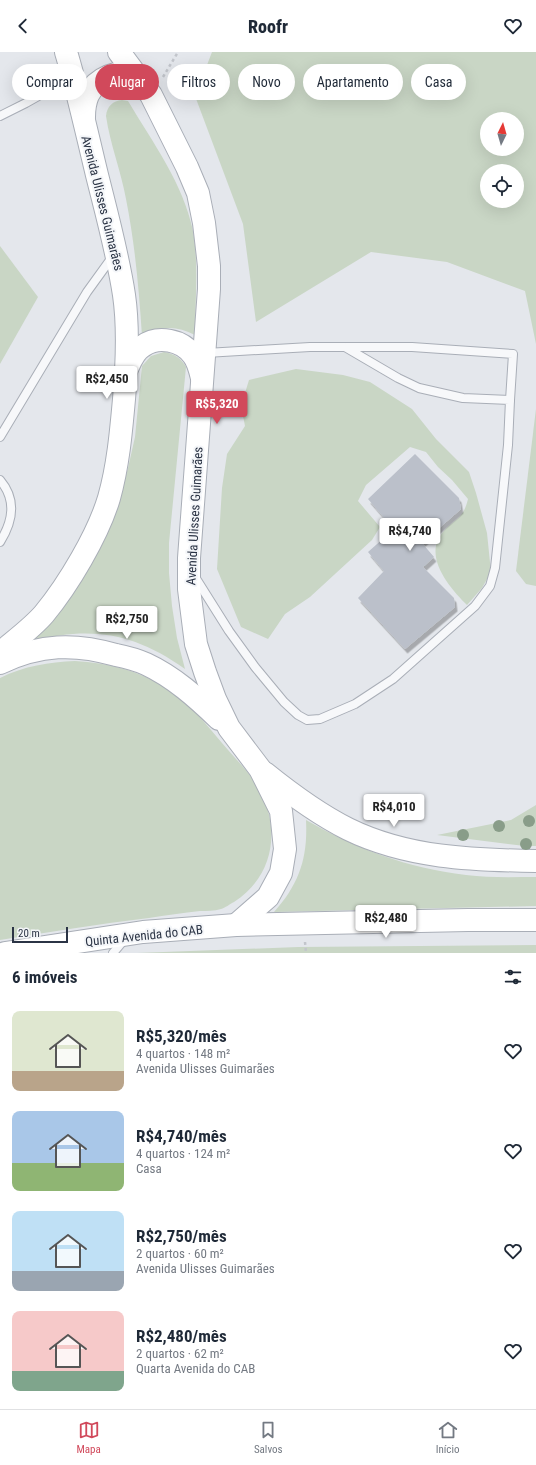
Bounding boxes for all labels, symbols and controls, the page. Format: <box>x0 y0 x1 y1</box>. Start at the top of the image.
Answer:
icon: back <box>12 15 34 37</box>
icon: heart <box>502 15 524 37</box>
text: Roofr <box>248 16 288 37</box>
chip: Comprar <box>12 64 87 100</box>
chip: Alugar <box>95 64 159 100</box>
chip: Filtros <box>167 64 230 100</box>
chip: Novo <box>238 64 295 100</box>
chip: Apartamento <box>303 64 403 100</box>
chip: Casa <box>411 64 466 100</box>
north arrow <box>480 112 524 156</box>
map controls <box>480 112 524 208</box>
street label: Avenida Ulisses Guimarães <box>78 134 127 272</box>
button: locate <box>480 164 524 208</box>
pin: R$2,450 <box>70 366 144 400</box>
text: R$2,450 <box>85 371 129 386</box>
pin: R$5,320 <box>180 391 254 425</box>
text: R$5,320 <box>195 396 239 411</box>
street label: Avenida Ulisses Guimarães <box>183 446 206 586</box>
pin: R$4,740 <box>373 518 447 552</box>
text: R$4,740 <box>388 523 432 538</box>
pin: R$2,750 <box>90 606 164 640</box>
text: R$2,750 <box>105 611 149 626</box>
pin: R$4,010 <box>357 794 431 828</box>
text: R$4,010 <box>372 799 416 814</box>
pin: R$2,480 <box>349 905 423 939</box>
text: R$2,480 <box>364 910 408 925</box>
street label: Quinta Avenida do CAB <box>85 922 204 949</box>
scale bar <box>12 925 68 944</box>
text: 20 m <box>18 927 40 940</box>
icon: filters <box>502 966 524 988</box>
text: 6 imóveis <box>12 967 77 987</box>
text: R$5,320/mês <box>136 1026 227 1046</box>
icon: home <box>44 1027 92 1075</box>
icon: heart <box>502 1040 524 1062</box>
text: 4 quartos · 148 m² <box>136 1046 230 1061</box>
text: Avenida Ulisses Guimarães <box>136 1061 275 1076</box>
text: R$4,740/mês <box>136 1126 227 1146</box>
icon: home <box>44 1127 92 1175</box>
icon: heart <box>502 1140 524 1162</box>
text: 4 quartos · 124 m² <box>136 1146 230 1161</box>
text: Casa <box>136 1161 162 1176</box>
text: R$2,750/mês <box>136 1226 227 1246</box>
icon: home <box>44 1227 92 1275</box>
icon: heart <box>502 1240 524 1262</box>
text: 2 quartos · 60 m² <box>136 1246 224 1261</box>
text: Avenida Ulisses Guimarães <box>136 1261 275 1276</box>
text: R$2,480/mês <box>136 1326 227 1346</box>
icon: home <box>44 1327 92 1375</box>
icon: heart <box>502 1340 524 1362</box>
text: 2 quartos · 62 m² <box>136 1346 224 1361</box>
text: Quarta Avenida do CAB <box>136 1361 255 1376</box>
tab: Mapa <box>77 1419 101 1456</box>
tab: Salvos <box>254 1419 283 1456</box>
tab: Início <box>436 1419 459 1456</box>

